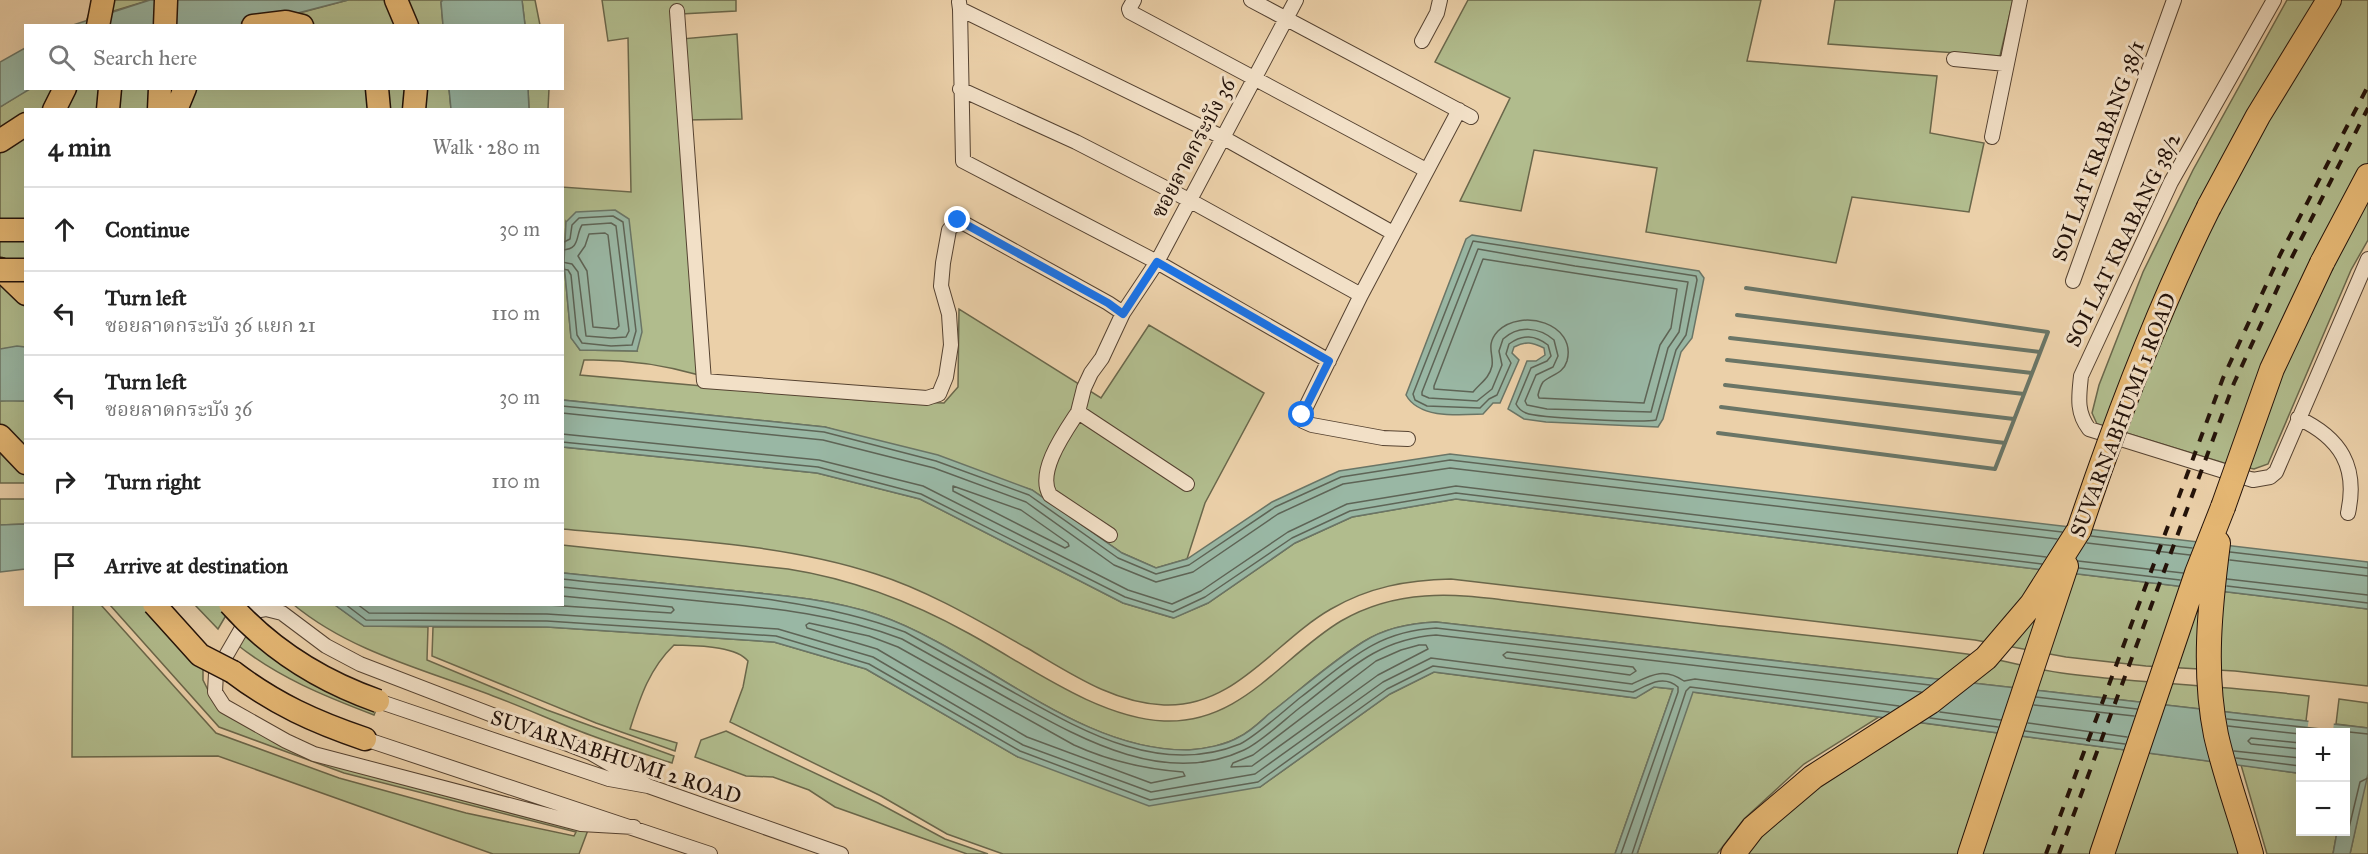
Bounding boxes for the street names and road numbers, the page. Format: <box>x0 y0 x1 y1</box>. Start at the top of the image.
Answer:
street label: SOI LAT KRABANG 38/1 <box>2046 37 2150 265</box>
street label: ซอยลาดกระบัง 36 <box>1145 73 1241 222</box>
street label: SOI LAT KRABANG 38/2 <box>2060 128 2186 351</box>
street label: SUVARNABHUMI 1 ROAD <box>2064 289 2182 541</box>
street label: SUVARNABHUMI 2 ROAD <box>487 704 745 810</box>

